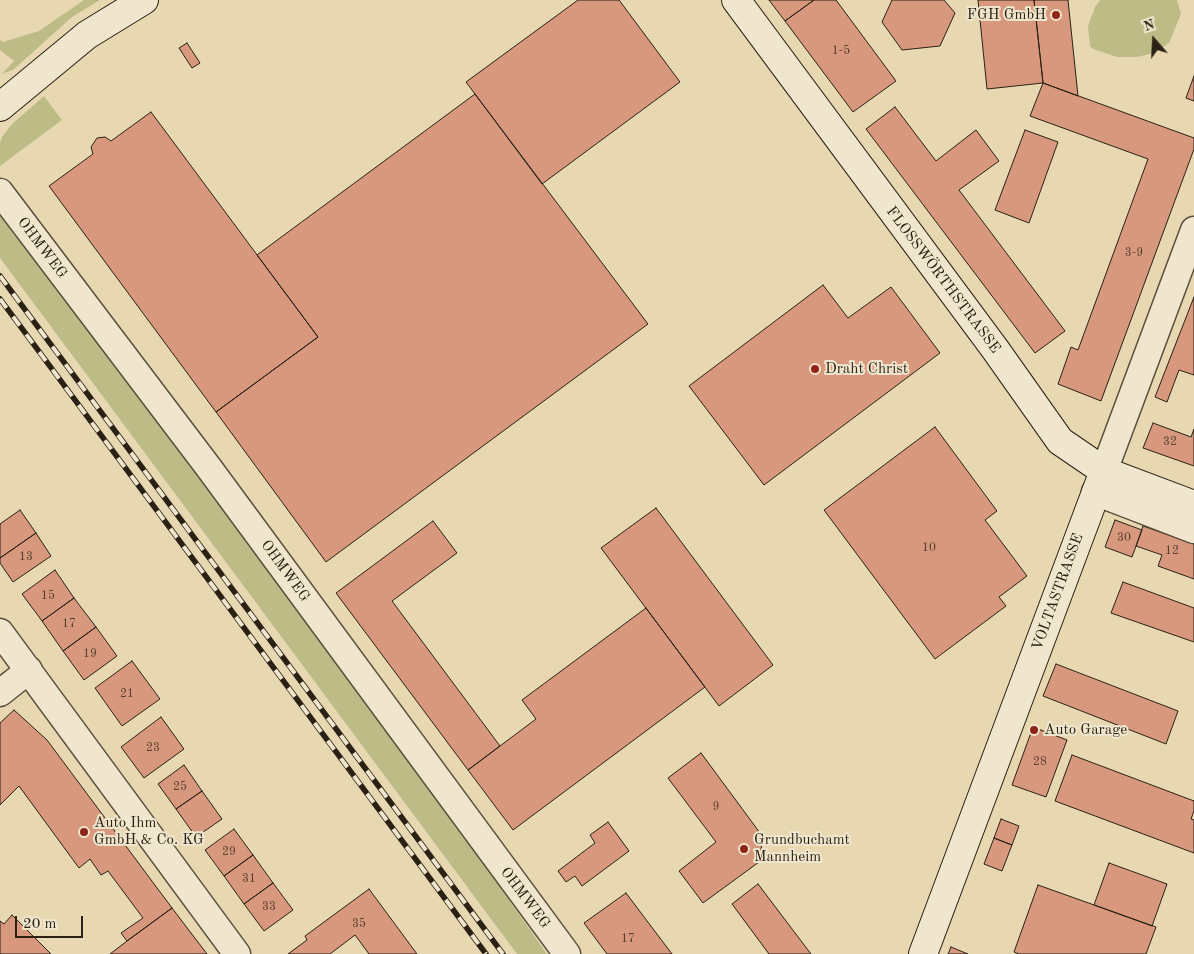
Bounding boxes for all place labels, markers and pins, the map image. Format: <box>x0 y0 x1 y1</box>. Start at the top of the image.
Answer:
place label: FGH GmbH <box>967 6 1046 24</box>
marker: FGH GmbH <box>1050 9 1062 21</box>
place label: Draht Christ <box>825 360 908 378</box>
marker: Draht Christ <box>809 363 821 375</box>
place label: Auto Garage <box>1044 721 1127 739</box>
marker: Auto Garage <box>1028 724 1040 736</box>
place label: Auto Ihm GmbH & Co. KG <box>94 814 204 849</box>
marker: Auto Ihm GmbH & Co. KG <box>78 826 90 838</box>
place label: Grundbuchamt Mannheim <box>754 831 850 866</box>
marker: Grundbuchamt Mannheim <box>738 843 750 855</box>

